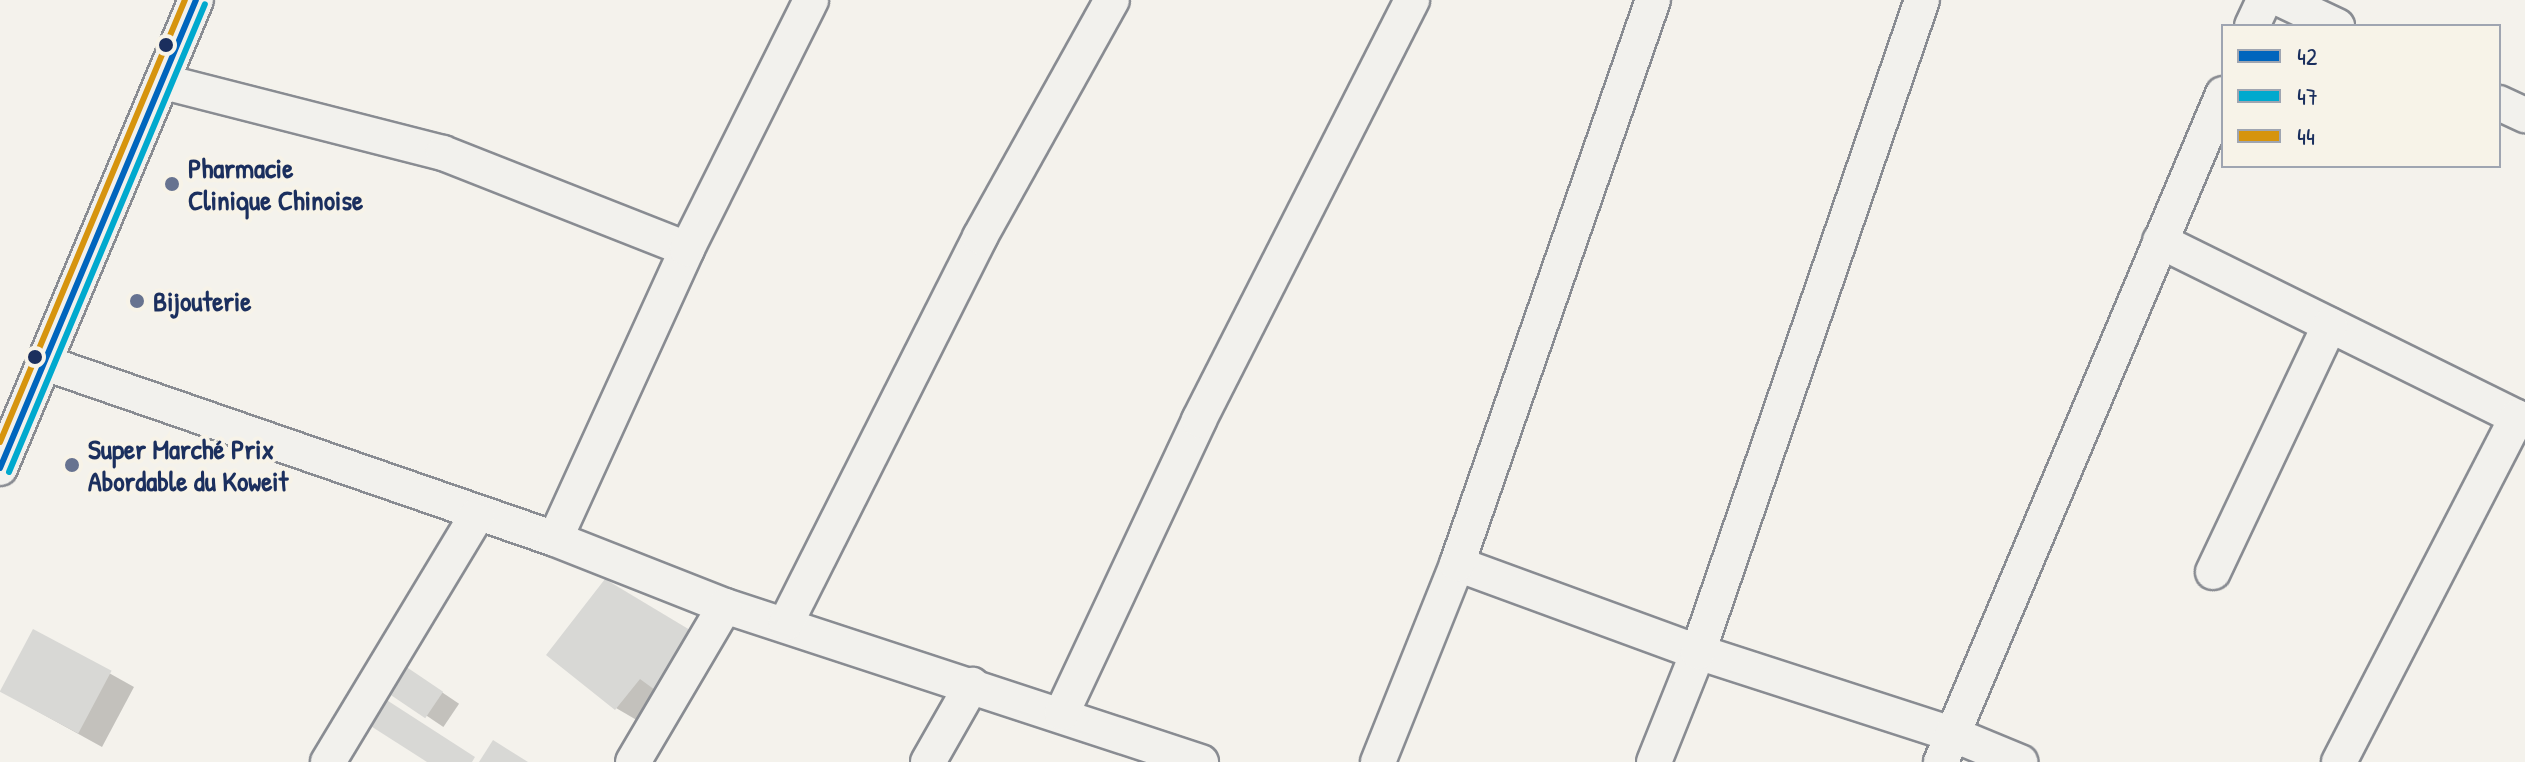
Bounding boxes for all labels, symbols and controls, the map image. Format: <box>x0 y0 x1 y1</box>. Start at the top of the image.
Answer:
legend <box>2221 24 2501 168</box>
unlabelled marker <box>158 37 174 53</box>
text: 42 <box>2297 40 2317 72</box>
text: 47 <box>2297 80 2318 112</box>
text: 44 <box>2297 120 2315 152</box>
place label: Pharmacie Clinique Chinoise <box>188 151 363 217</box>
marker: Pharmacie Clinique Chinoise <box>163 175 181 193</box>
place label: Bijouterie <box>153 284 252 318</box>
marker: Bijouterie <box>128 292 146 310</box>
unlabelled marker <box>27 349 43 365</box>
place label: Super Marché Prix Abordable du Koweit <box>88 432 288 498</box>
marker: Super Marché Prix Abordable du Koweit <box>63 456 81 474</box>

